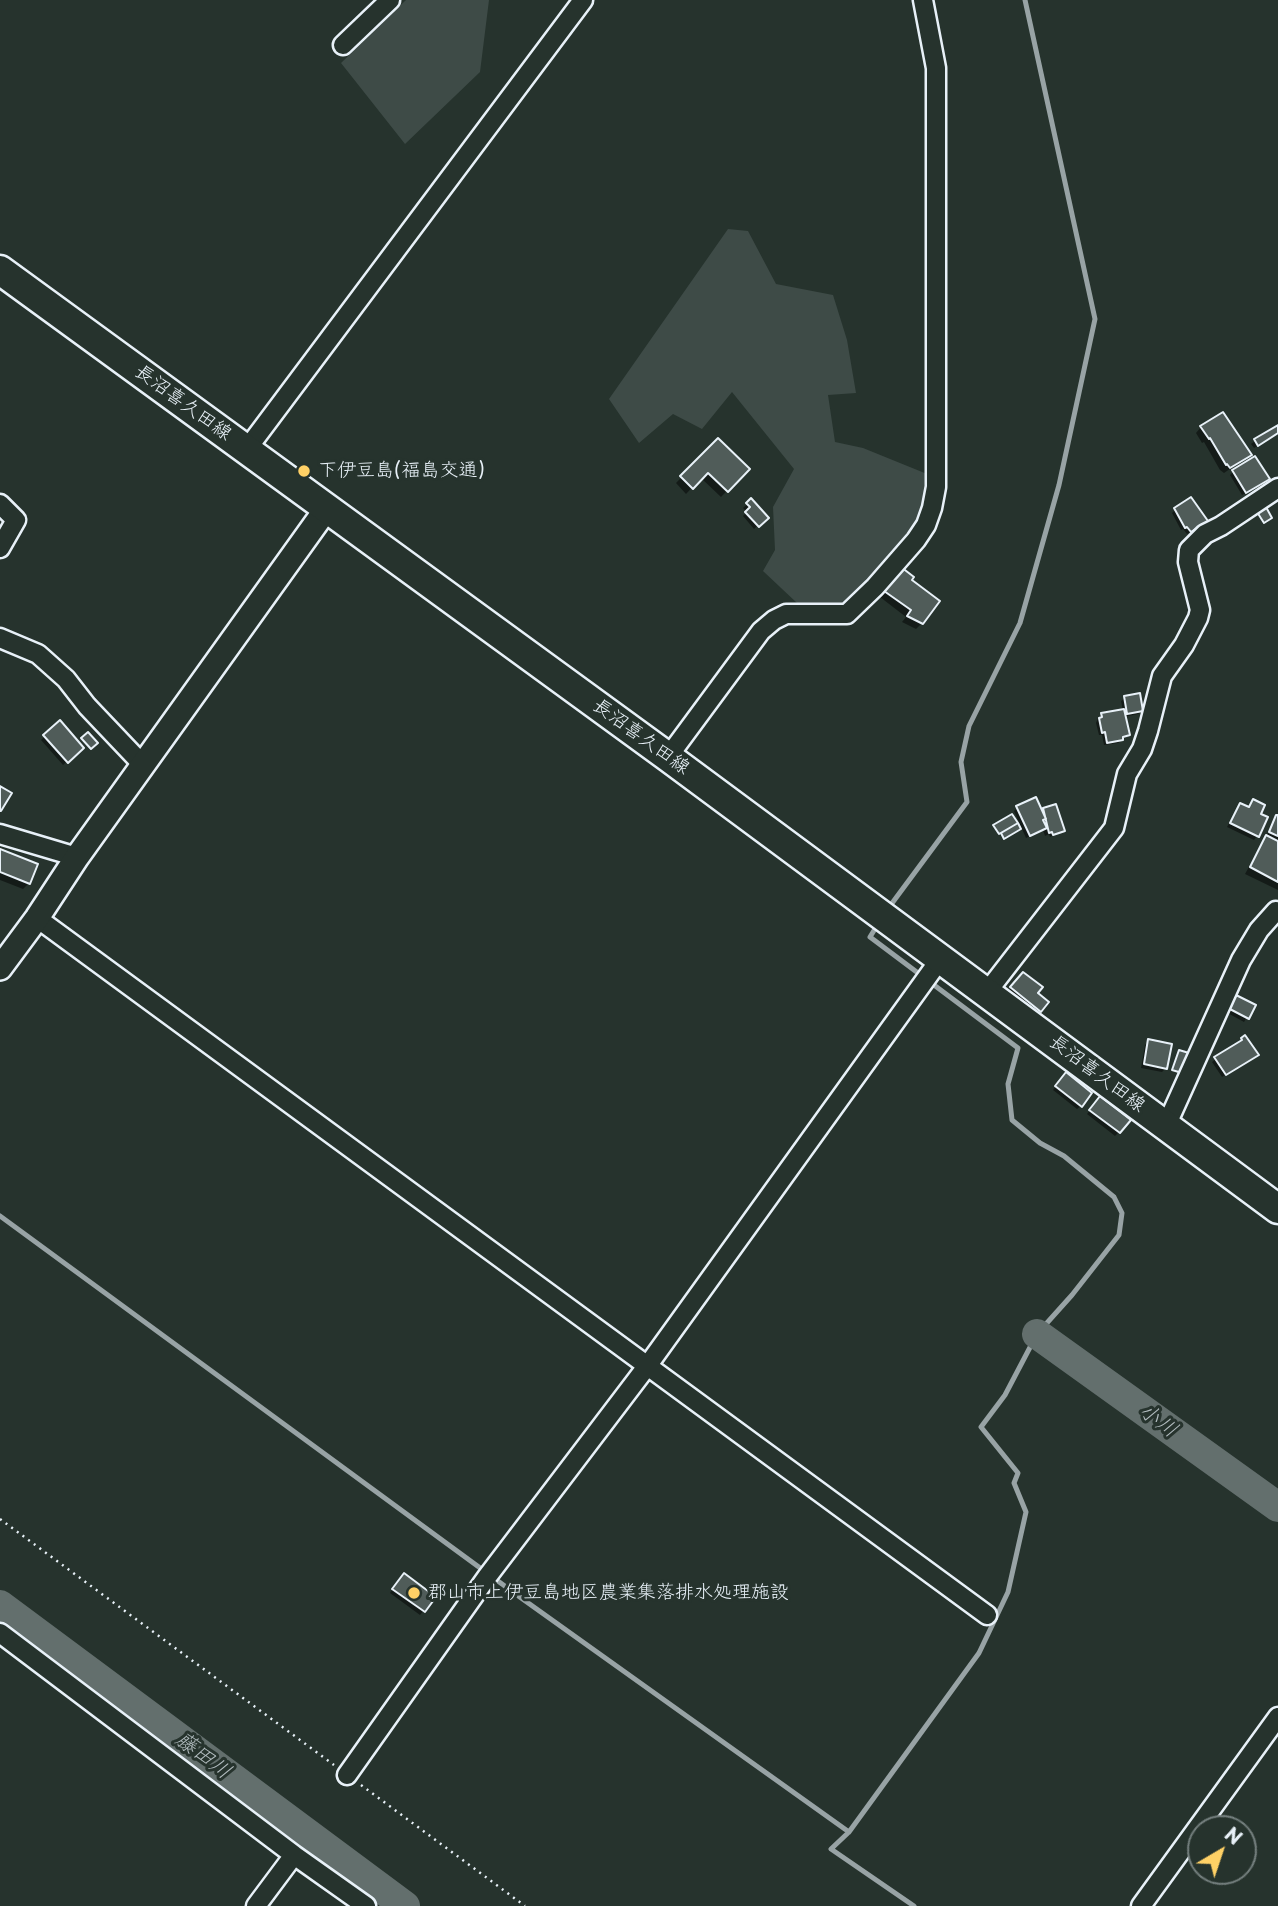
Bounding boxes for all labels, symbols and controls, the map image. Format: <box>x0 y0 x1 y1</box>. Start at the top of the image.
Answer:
street label: 長沼喜久田線 <box>130 360 236 446</box>
place label: 下伊豆島(福島交通) <box>318 460 485 482</box>
marker: 下伊豆島(福島交通) <box>296 463 312 479</box>
street label: 長沼喜久田線 <box>588 694 694 780</box>
street label: 長沼喜久田線 <box>1045 1031 1149 1117</box>
water label: 小川 <box>1134 1398 1182 1444</box>
place label: 郡山市上伊豆島地区農業集落排水処理施設 <box>428 1582 789 1604</box>
marker: 郡山市上伊豆島地区農業集落排水処理施設 <box>406 1585 422 1601</box>
water label: 藤田川 <box>170 1727 236 1785</box>
north arrow <box>1187 1815 1257 1885</box>
text: N <box>1219 1820 1249 1851</box>

